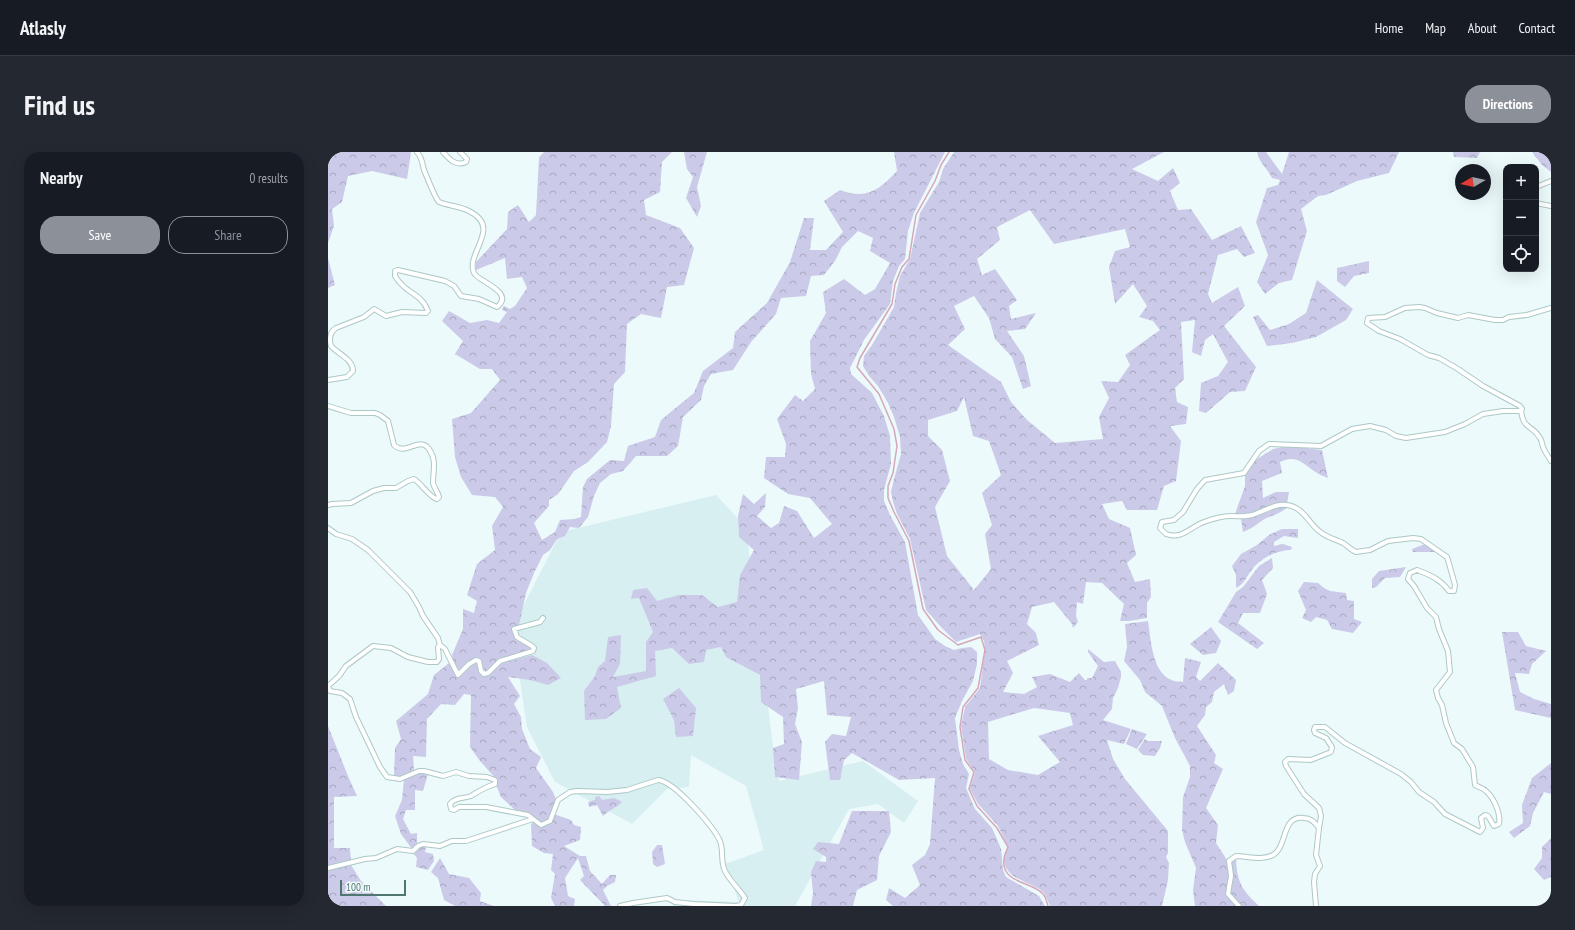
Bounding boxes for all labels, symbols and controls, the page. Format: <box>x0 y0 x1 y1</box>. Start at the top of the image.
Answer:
text: Atlasly <box>20 16 66 40</box>
text: Home <box>1375 19 1403 37</box>
text: Map <box>1425 19 1446 37</box>
text: About <box>1468 19 1497 37</box>
text: Contact <box>1519 19 1555 37</box>
button: Directions <box>1465 85 1551 123</box>
text: Find us <box>24 86 95 123</box>
north arrow <box>1455 164 1491 200</box>
map controls <box>1503 164 1539 272</box>
button: + <box>1503 164 1539 200</box>
text: Nearby <box>40 167 83 189</box>
text: 0 results <box>249 170 288 187</box>
button: − <box>1503 200 1539 236</box>
button: Save <box>40 216 160 254</box>
button: Share <box>168 216 288 254</box>
button: locate <box>1503 236 1539 272</box>
scale bar <box>340 878 406 897</box>
text: 100 m <box>346 880 370 894</box>

